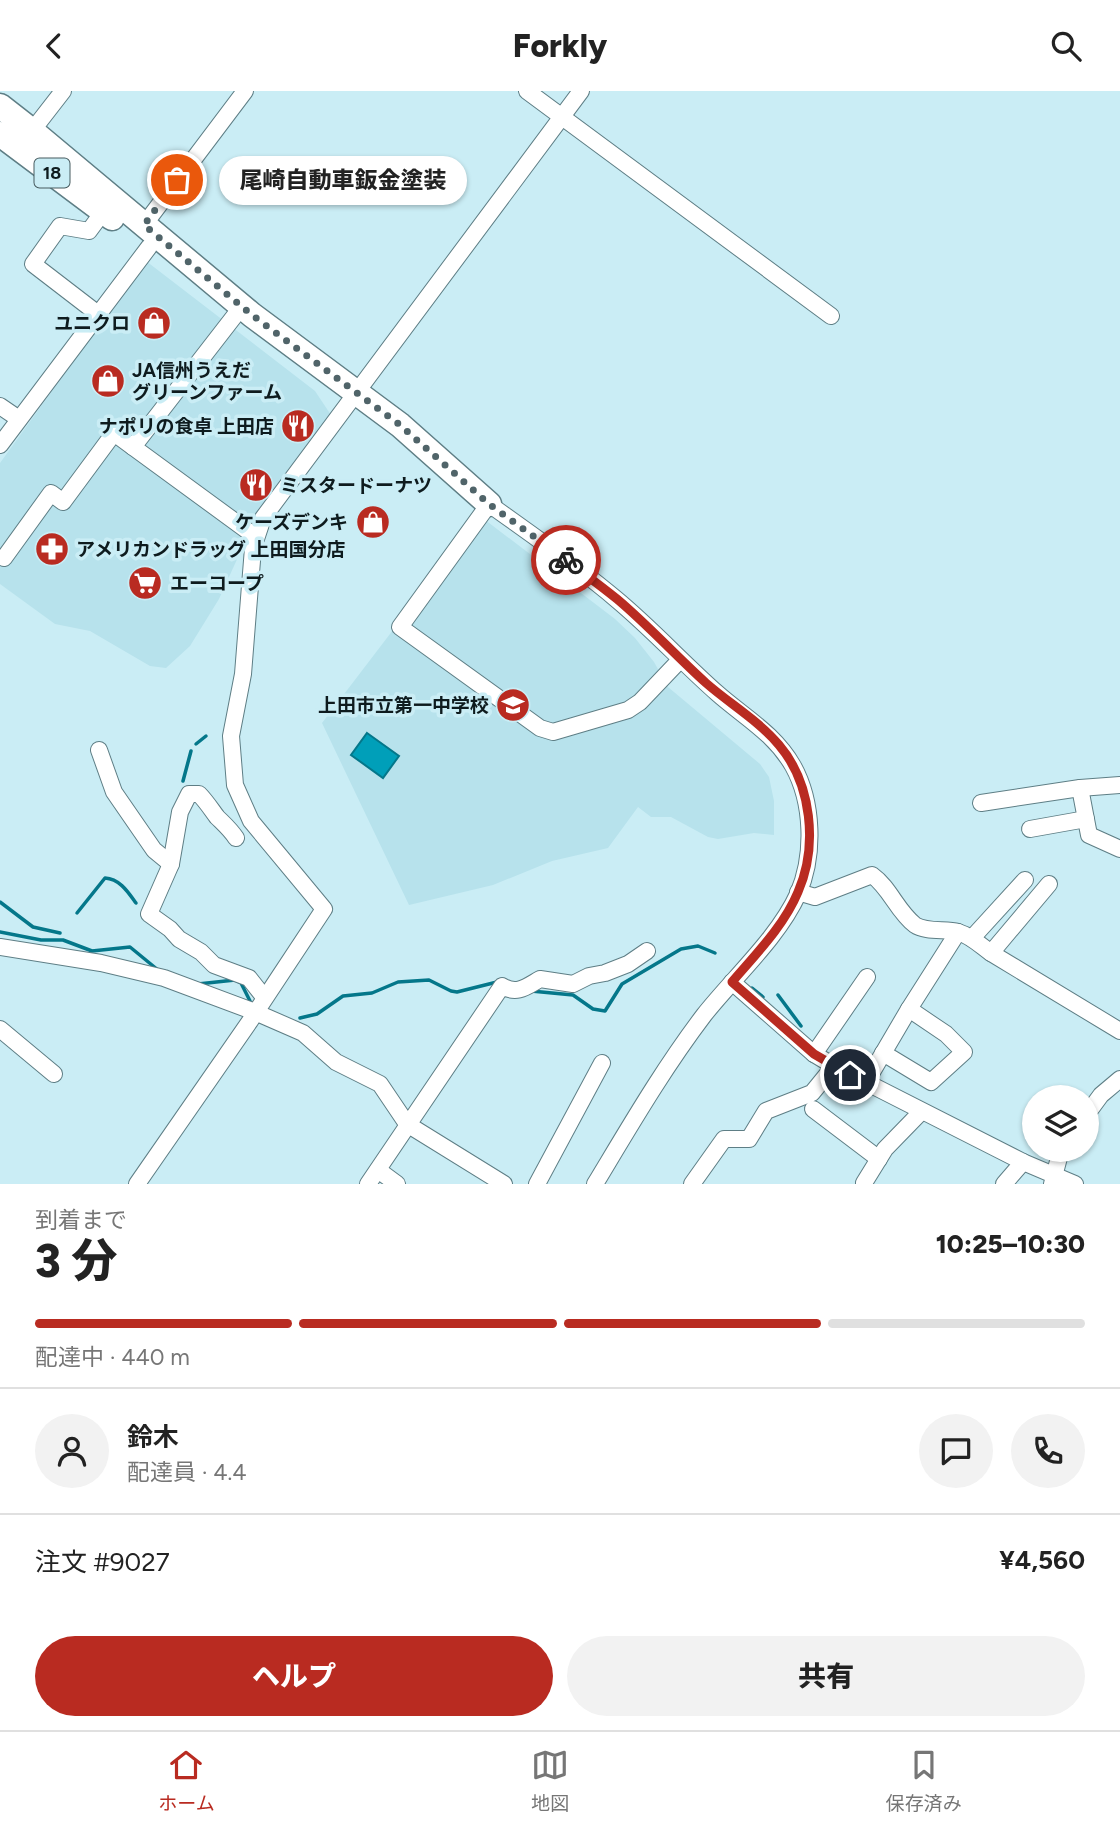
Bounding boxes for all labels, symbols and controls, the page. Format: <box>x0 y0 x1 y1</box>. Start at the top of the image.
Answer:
icon: back <box>35 27 73 65</box>
text: Forkly <box>513 27 607 65</box>
icon: search <box>1047 27 1085 65</box>
pin <box>147 150 207 210</box>
callout: 尾崎自動車鈑金塗装 <box>219 155 467 205</box>
road number: 18 <box>34 159 70 187</box>
icon: bag <box>158 161 196 199</box>
text: 尾崎自動車鈑金塗装 <box>240 166 447 194</box>
shop icon: ユニクロ <box>135 304 173 342</box>
place label: ユニクロ <box>54 312 130 335</box>
place label: JA信州うえだ グリーンファーム <box>132 359 282 404</box>
shop icon: JA信州うえだ グリーンファーム <box>89 362 127 400</box>
restaurant icon: ナポリの食卓 上田店 <box>279 407 317 445</box>
place label: ナポリの食卓 上田店 <box>98 415 274 438</box>
restaurant icon: ミスタードーナツ <box>237 466 275 504</box>
place label: ミスタードーナツ <box>280 474 432 497</box>
shop icon: ケーズデンキ <box>354 503 392 541</box>
place label: ケーズデンキ <box>235 511 348 534</box>
courier <box>531 525 601 595</box>
pharmacy icon: アメリカンドラッグ 上田国分店 <box>33 530 71 568</box>
place label: アメリカンドラッグ 上田国分店 <box>76 538 346 561</box>
icon: bike <box>547 541 585 579</box>
supermarket icon: エーコープ <box>126 564 164 602</box>
place label: エーコープ <box>170 572 264 595</box>
school or university icon: 上田市立第一中学校 <box>494 686 532 724</box>
place label: 上田市立第一中学校 <box>318 694 489 717</box>
pin <box>820 1045 880 1105</box>
icon: home <box>831 1056 869 1094</box>
map controls <box>1022 1085 1099 1162</box>
button: layers <box>1022 1085 1099 1162</box>
text: 到着まで <box>35 1206 127 1234</box>
text: 10:25–10:30 <box>936 1228 1085 1260</box>
text: 3 分 <box>35 1233 118 1289</box>
text: 配達中 · 440 m <box>35 1343 190 1371</box>
button: person <box>35 1414 109 1488</box>
button: chat <box>919 1414 993 1488</box>
button: phone <box>1011 1414 1085 1488</box>
text: 鈴木 <box>127 1421 179 1453</box>
text: 配達員 · 4.4 <box>127 1458 247 1486</box>
text: ¥4,560 <box>999 1544 1085 1576</box>
text: 注文 #9027 <box>35 1546 170 1578</box>
button: ヘルプ <box>35 1636 553 1716</box>
button: 共有 <box>567 1636 1085 1716</box>
tab: ホーム <box>158 1746 215 1815</box>
tab: 地図 <box>531 1746 569 1815</box>
tab: 保存済み <box>886 1746 962 1815</box>

